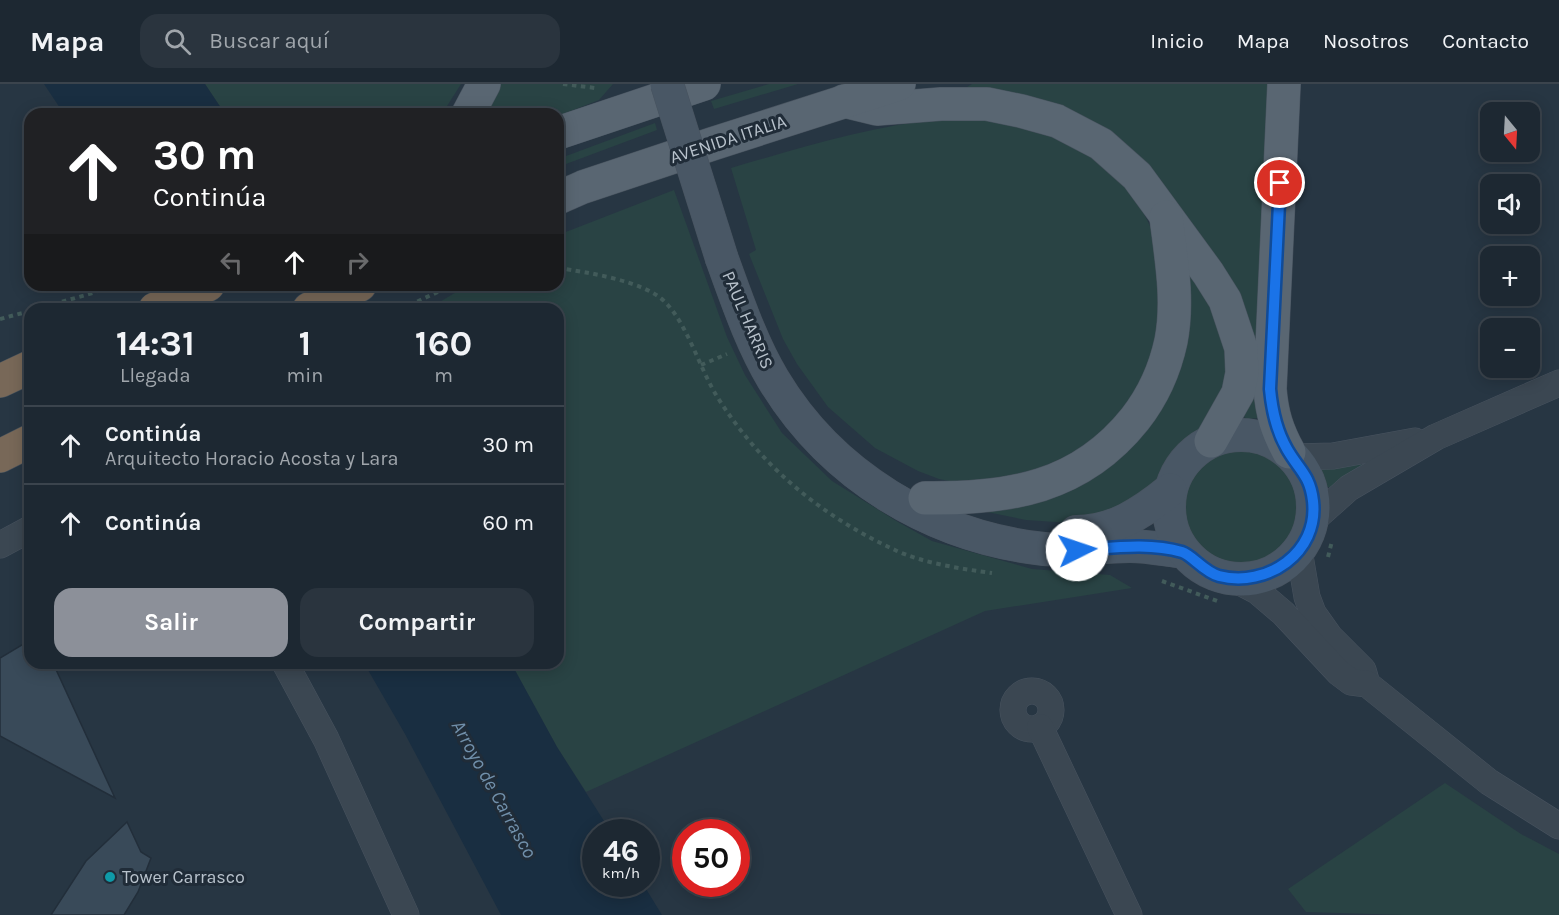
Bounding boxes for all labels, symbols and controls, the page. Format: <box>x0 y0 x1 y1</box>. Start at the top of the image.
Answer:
search box <box>140 14 560 68</box>
text: Mapa <box>30 25 104 58</box>
icon: search <box>161 25 194 58</box>
text: Buscar aquí <box>209 28 329 54</box>
text: Inicio <box>1150 29 1204 53</box>
text: Mapa <box>1237 29 1290 53</box>
text: Nosotros <box>1323 29 1409 53</box>
text: Contacto <box>1442 29 1529 53</box>
north arrow <box>1480 102 1540 162</box>
map controls <box>1480 102 1540 378</box>
street label: AVENIDA ITALIA <box>667 110 789 168</box>
text: 30 m <box>153 130 256 180</box>
icon: ahead <box>54 132 132 210</box>
pin <box>1254 157 1305 208</box>
icon: arrive <box>1263 166 1296 199</box>
button: sound <box>1480 174 1540 234</box>
text: Continúa <box>153 181 266 213</box>
icon: left <box>215 246 248 279</box>
icon: ahead <box>278 246 311 279</box>
icon: right <box>341 246 374 279</box>
button: + <box>1480 246 1540 306</box>
street label: PAUL HARRIS <box>717 268 779 372</box>
button: − <box>1480 318 1540 378</box>
text: 14:31 <box>116 322 195 364</box>
text: 1 <box>298 322 311 364</box>
text: 160 <box>415 322 472 364</box>
text: Llegada <box>120 364 190 387</box>
text: min <box>286 364 323 387</box>
text: m <box>434 364 453 387</box>
text: Continúa <box>105 421 201 447</box>
icon: ahead <box>54 429 87 462</box>
text: 30 m <box>482 432 534 458</box>
text: Arquitecto Horacio Acosta y Lara <box>105 447 398 470</box>
icon: ahead <box>54 507 87 540</box>
text: Continúa <box>105 510 201 536</box>
text: 60 m <box>483 510 534 536</box>
position arrow <box>1045 518 1109 582</box>
button: Salir <box>54 588 288 657</box>
button: Compartir <box>300 588 534 657</box>
water label: Arroyo de Carrasco <box>447 716 542 862</box>
speed limit sign: 50 <box>672 819 750 897</box>
text: 46 <box>603 833 639 869</box>
text: km/h <box>602 864 640 882</box>
place label: Tower Carrasco <box>122 866 245 888</box>
marker: Tower Carrasco <box>103 870 117 884</box>

